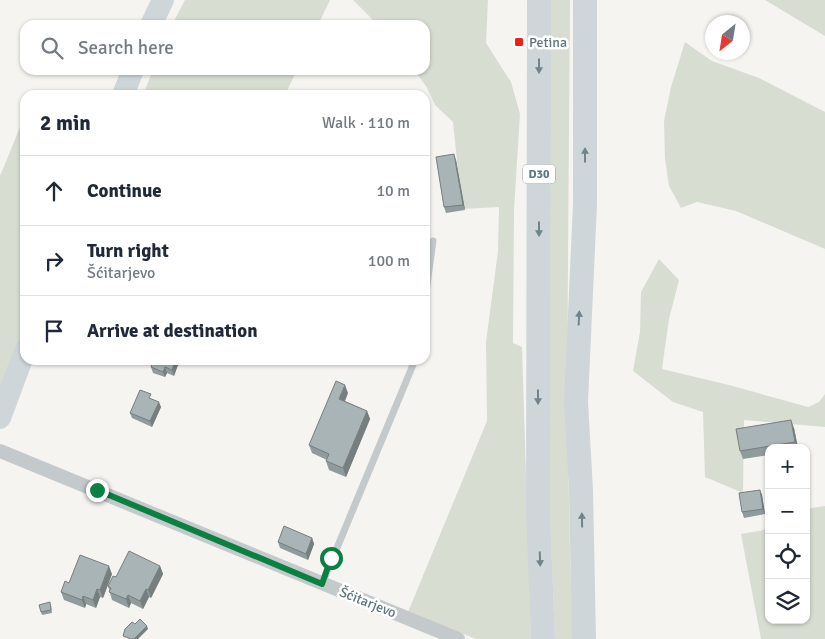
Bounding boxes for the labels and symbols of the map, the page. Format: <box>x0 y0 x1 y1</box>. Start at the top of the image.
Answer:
north arrow <box>705 15 750 60</box>
place label: Petina <box>529 34 567 51</box>
marker: Petina <box>513 36 525 48</box>
one-way arrow <box>535 58 543 74</box>
one-way arrow <box>581 147 589 163</box>
road number: D30 <box>523 164 555 183</box>
one-way arrow <box>535 221 543 237</box>
one-way arrow <box>575 309 583 325</box>
one-way arrow <box>534 389 542 405</box>
route end <box>86 479 109 502</box>
one-way arrow <box>577 512 585 528</box>
route start <box>320 547 343 570</box>
one-way arrow <box>536 552 544 568</box>
street label: Šćitarjevo <box>337 583 399 622</box>

